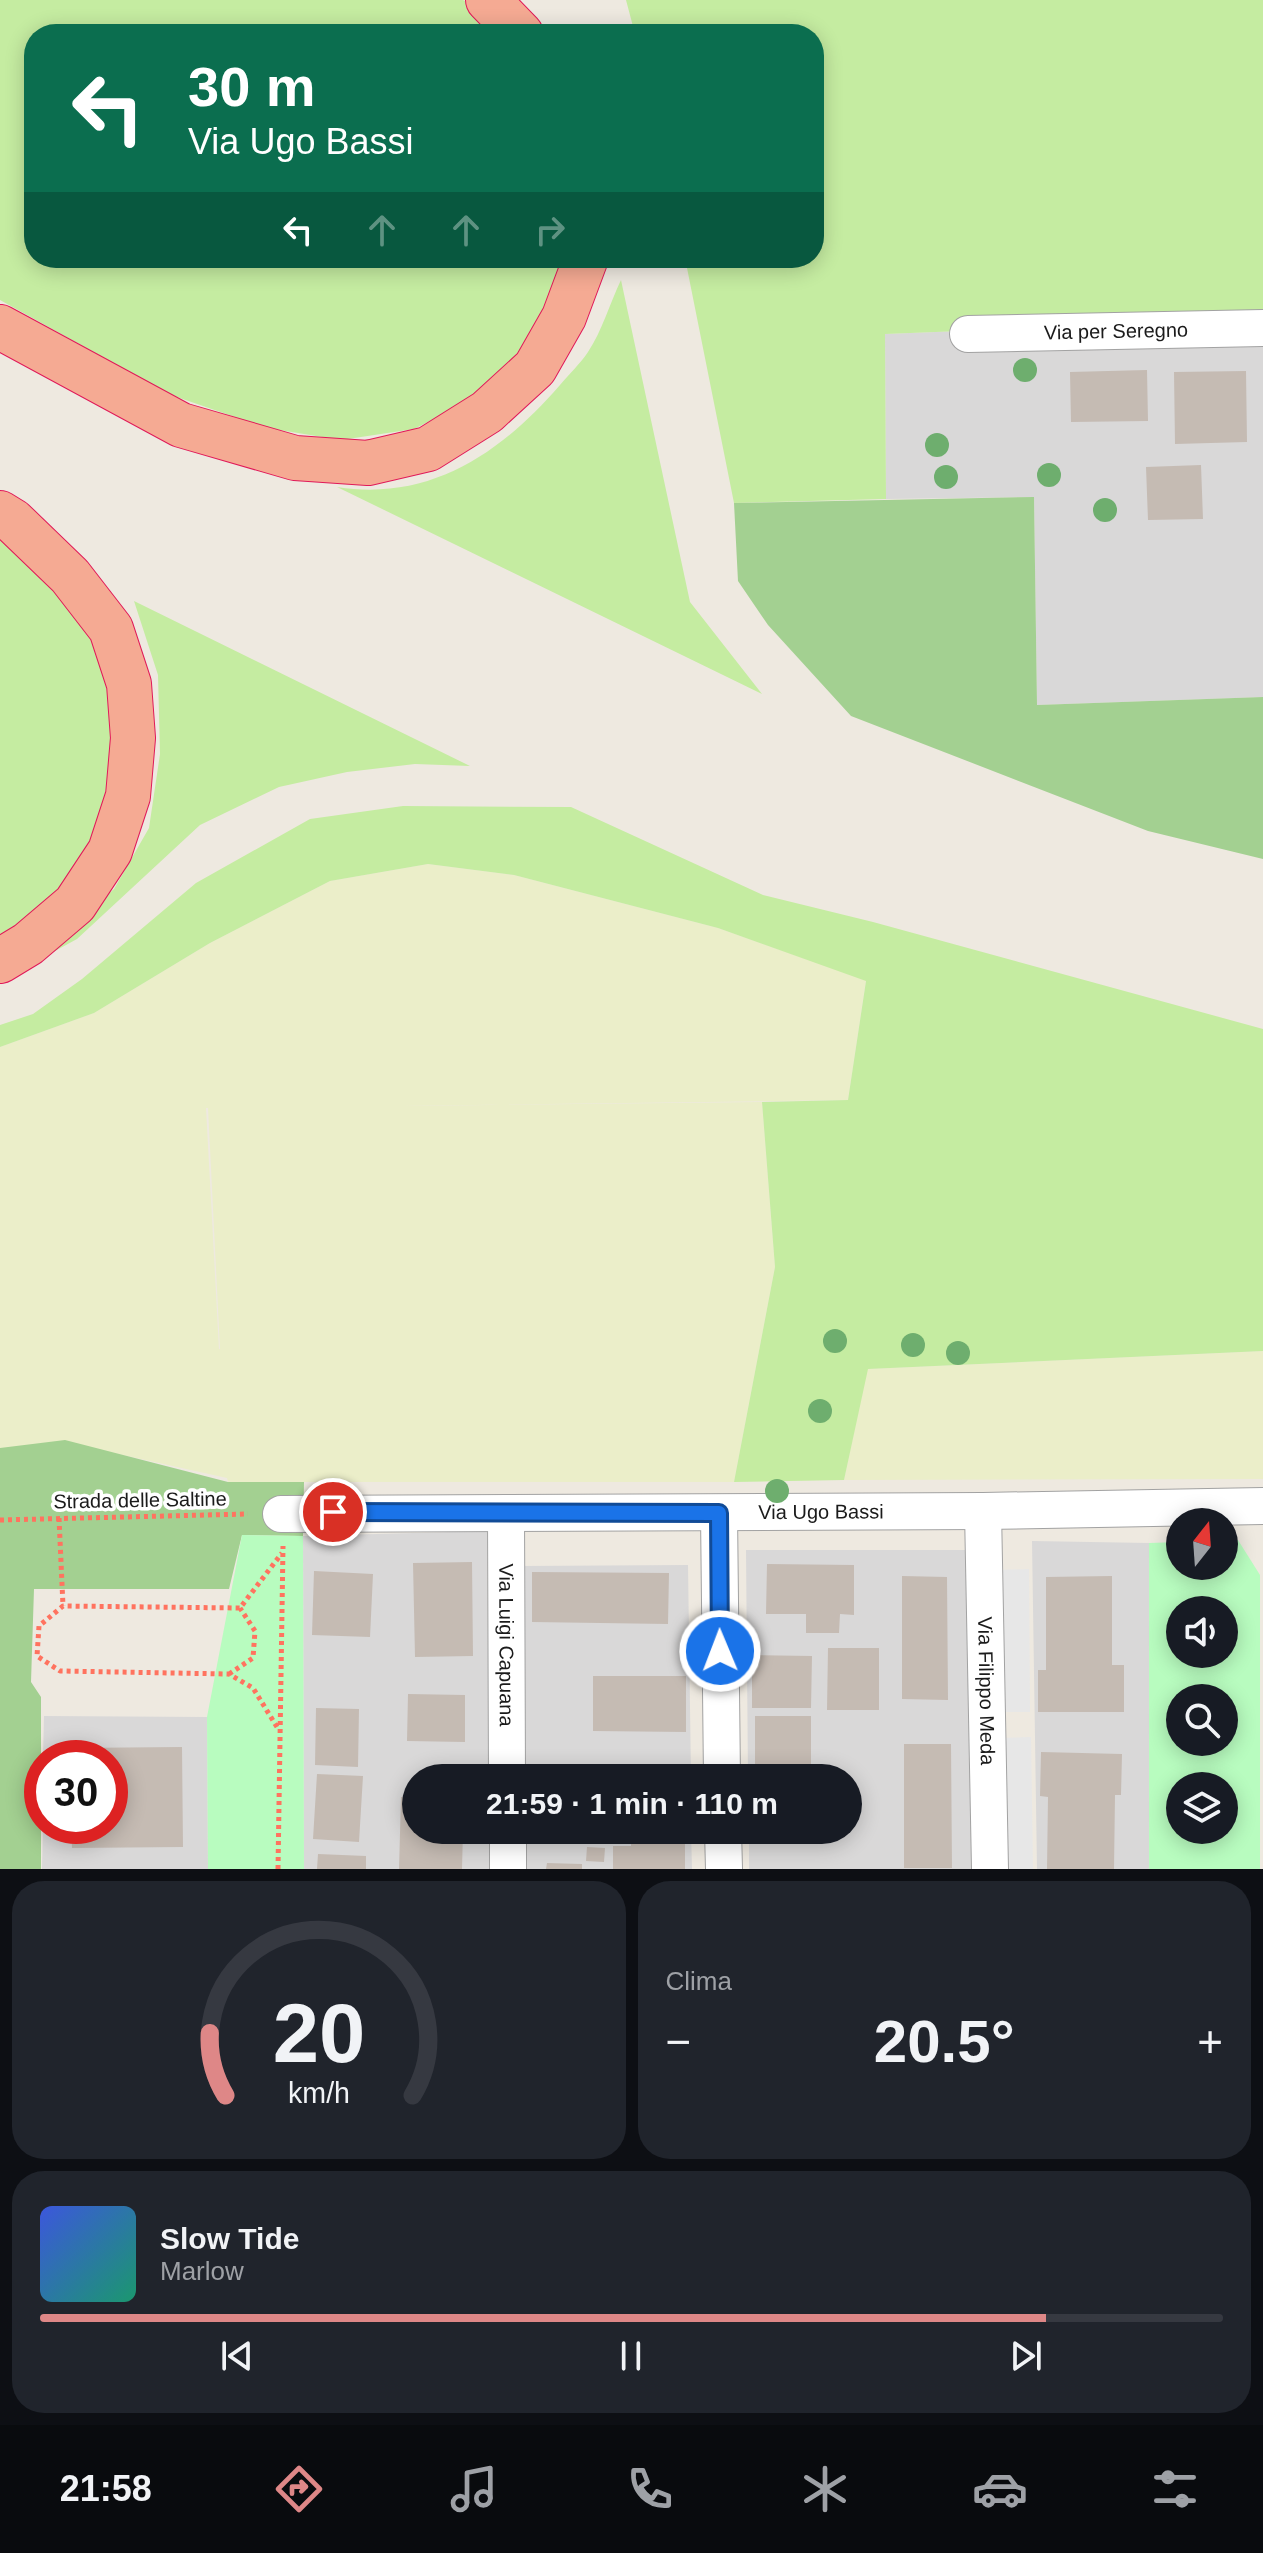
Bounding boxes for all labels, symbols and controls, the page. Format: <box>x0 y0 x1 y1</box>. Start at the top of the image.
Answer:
text: 30 m <box>188 55 316 118</box>
icon: left <box>56 56 160 160</box>
text: Via Ugo Bassi <box>188 121 413 162</box>
icon: left <box>276 208 320 252</box>
icon: ahead <box>360 208 404 252</box>
icon: ahead <box>444 208 488 252</box>
icon: right <box>528 208 572 252</box>
street label: Via per Seregno <box>1044 319 1188 343</box>
pin <box>299 1478 367 1546</box>
street label: Strada delle Saltine <box>53 1487 227 1513</box>
icon: arrive <box>311 1490 355 1534</box>
street label: Via Ugo Bassi <box>758 1500 884 1523</box>
north arrow <box>1166 1508 1238 1580</box>
map controls <box>1166 1508 1238 1844</box>
street label: Via Luigi Capuana <box>495 1563 518 1728</box>
button: sound <box>1166 1596 1238 1668</box>
position arrow <box>678 1609 762 1693</box>
street label: Via Filippo Meda <box>974 1616 999 1766</box>
button: search <box>1166 1684 1238 1756</box>
speed limit sign: 30 <box>24 1740 128 1844</box>
button: layers <box>1166 1772 1238 1844</box>
text: 21:59 · 1 min · 110 m <box>486 1787 778 1820</box>
text: Clima <box>666 1966 732 1996</box>
text: 20 <box>272 1987 365 2080</box>
text: 20.5° <box>874 2008 1015 2075</box>
text: − <box>666 2017 691 2066</box>
text: + <box>1197 2017 1223 2066</box>
text: km/h <box>288 2077 350 2109</box>
text: Slow Tide <box>160 2222 299 2255</box>
text: Marlow <box>160 2256 244 2286</box>
icon: previous <box>215 2334 259 2378</box>
icon: pause <box>609 2334 653 2378</box>
icon: next <box>1004 2334 1048 2378</box>
icon: directions <box>271 2461 327 2517</box>
icon: music <box>446 2461 502 2517</box>
icon: phone <box>622 2461 678 2517</box>
icon: climate <box>797 2461 853 2517</box>
icon: car <box>972 2461 1028 2517</box>
icon: filters <box>1147 2461 1203 2517</box>
text: 21:58 <box>60 2468 152 2509</box>

